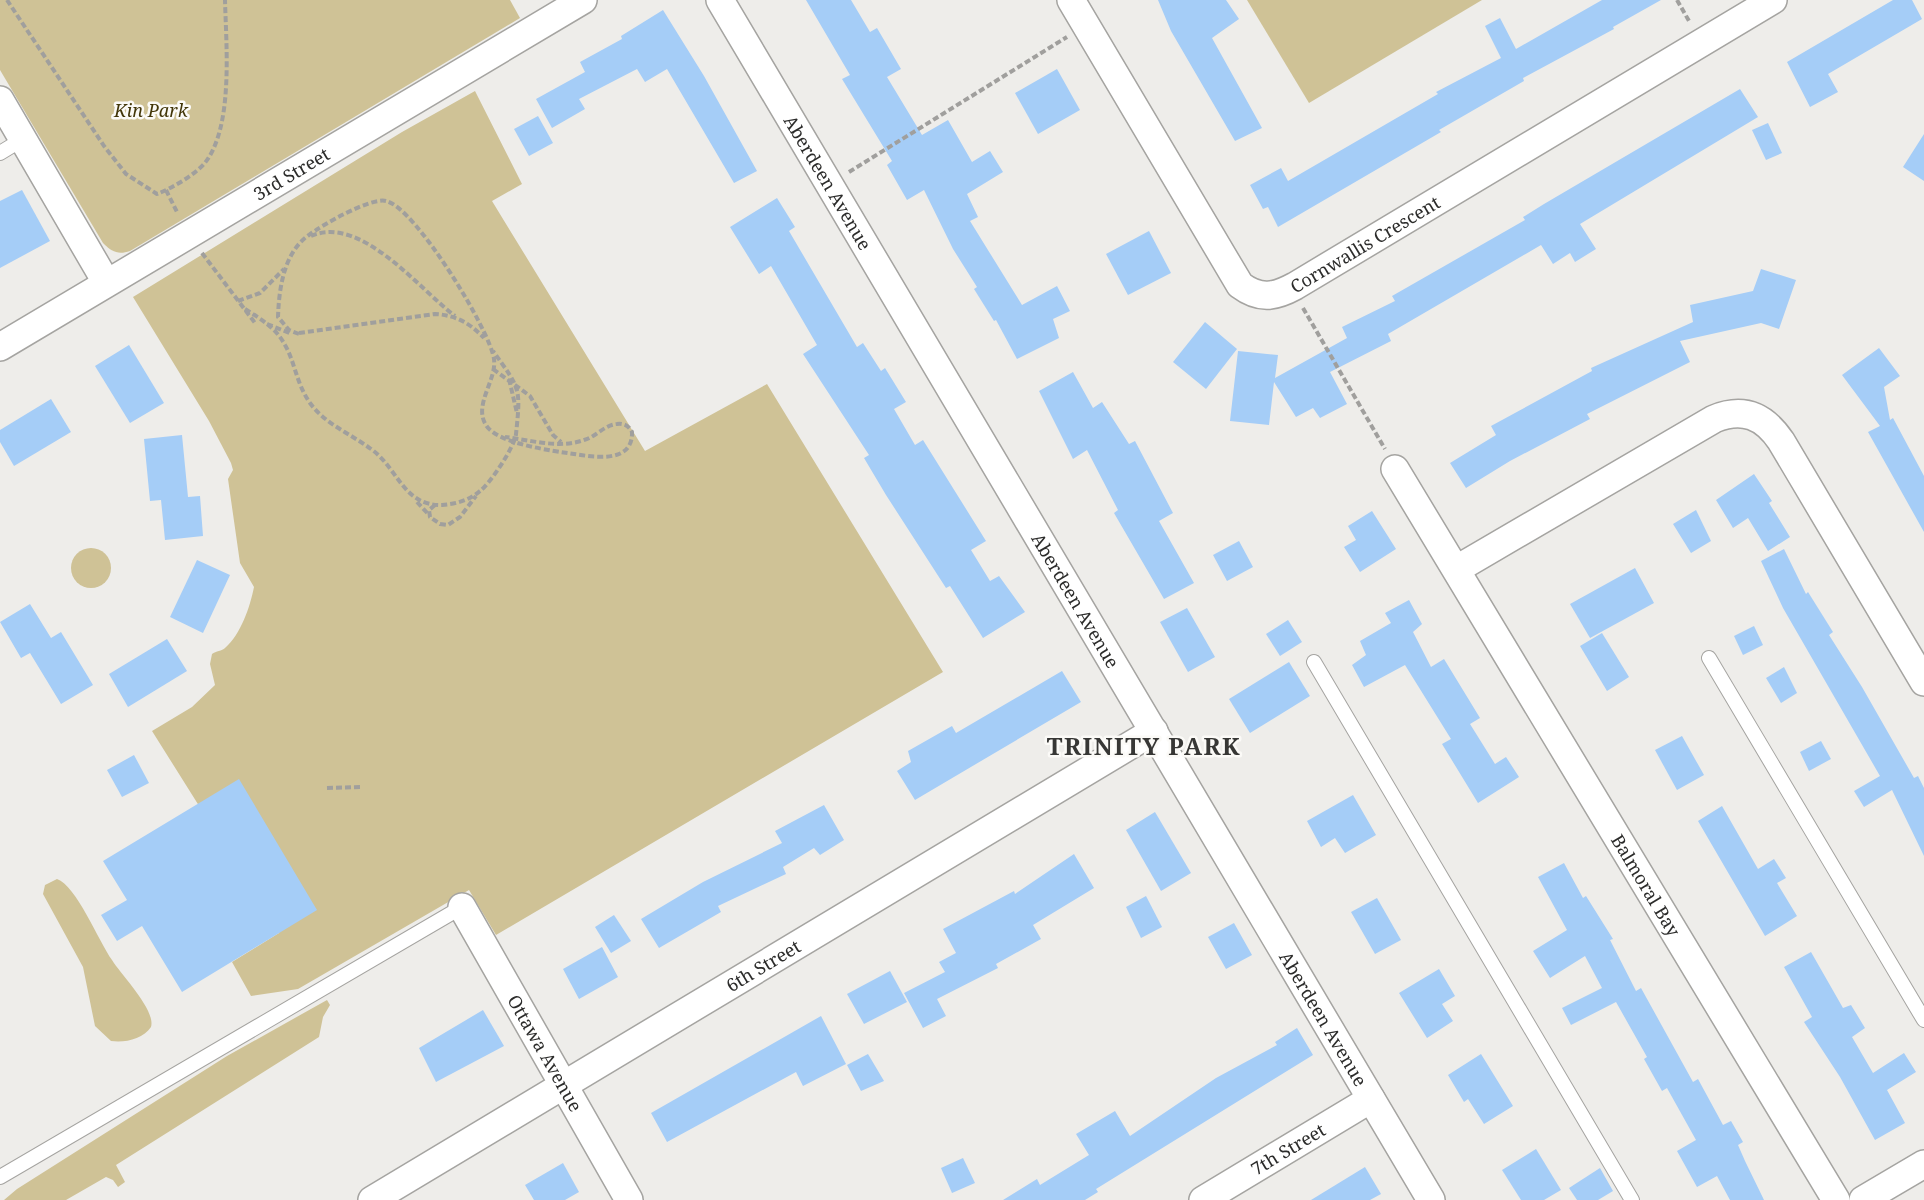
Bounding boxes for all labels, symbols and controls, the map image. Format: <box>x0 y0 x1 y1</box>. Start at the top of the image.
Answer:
park label: Kin Park <box>113 98 189 122</box>
street label: Aberdeen Avenue <box>779 110 877 254</box>
street label: 3rd Street <box>249 142 334 206</box>
street label: Cornwallis Crescent <box>1285 190 1444 298</box>
street label: Aberdeen Avenue <box>1026 529 1125 672</box>
district label: TRINITY PARK <box>1047 729 1241 762</box>
street label: Balmoral Bay <box>1606 830 1687 941</box>
street label: 6th Street <box>721 934 805 997</box>
street label: Aberdeen Avenue <box>1274 947 1373 1091</box>
street label: Ottawa Avenue <box>502 990 588 1116</box>
street label: 7th Street <box>1246 1117 1330 1181</box>

